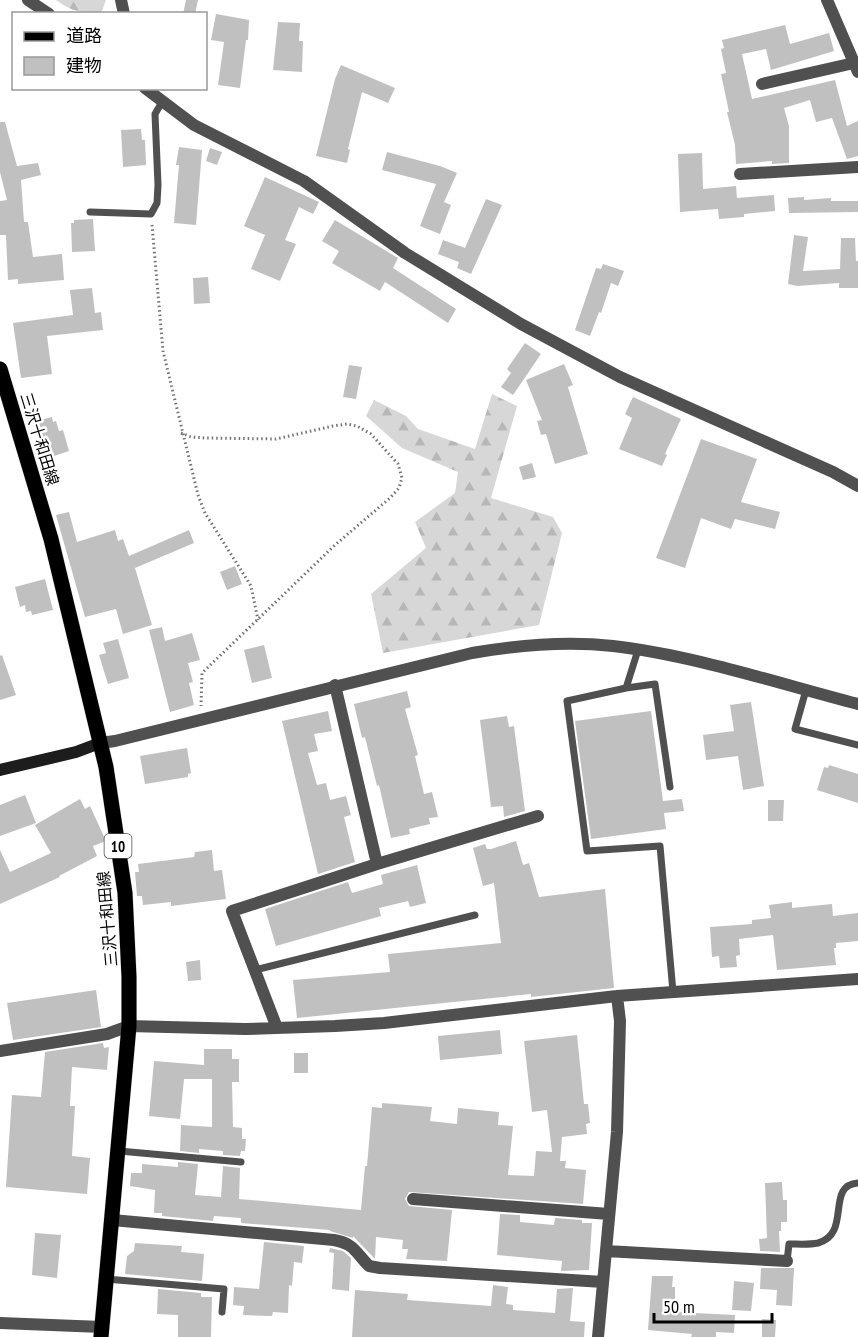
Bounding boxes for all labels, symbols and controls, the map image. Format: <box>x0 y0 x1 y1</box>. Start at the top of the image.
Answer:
legend <box>12 12 207 90</box>
text: 道路 <box>66 24 102 47</box>
text: 建物 <box>66 54 102 77</box>
street label: 三沢十和田線 <box>16 390 64 488</box>
road number: 10 <box>104 834 132 858</box>
street label: 三沢十和田線 <box>93 870 121 968</box>
scale bar <box>654 1286 772 1324</box>
text: 50 m <box>663 1295 695 1318</box>

